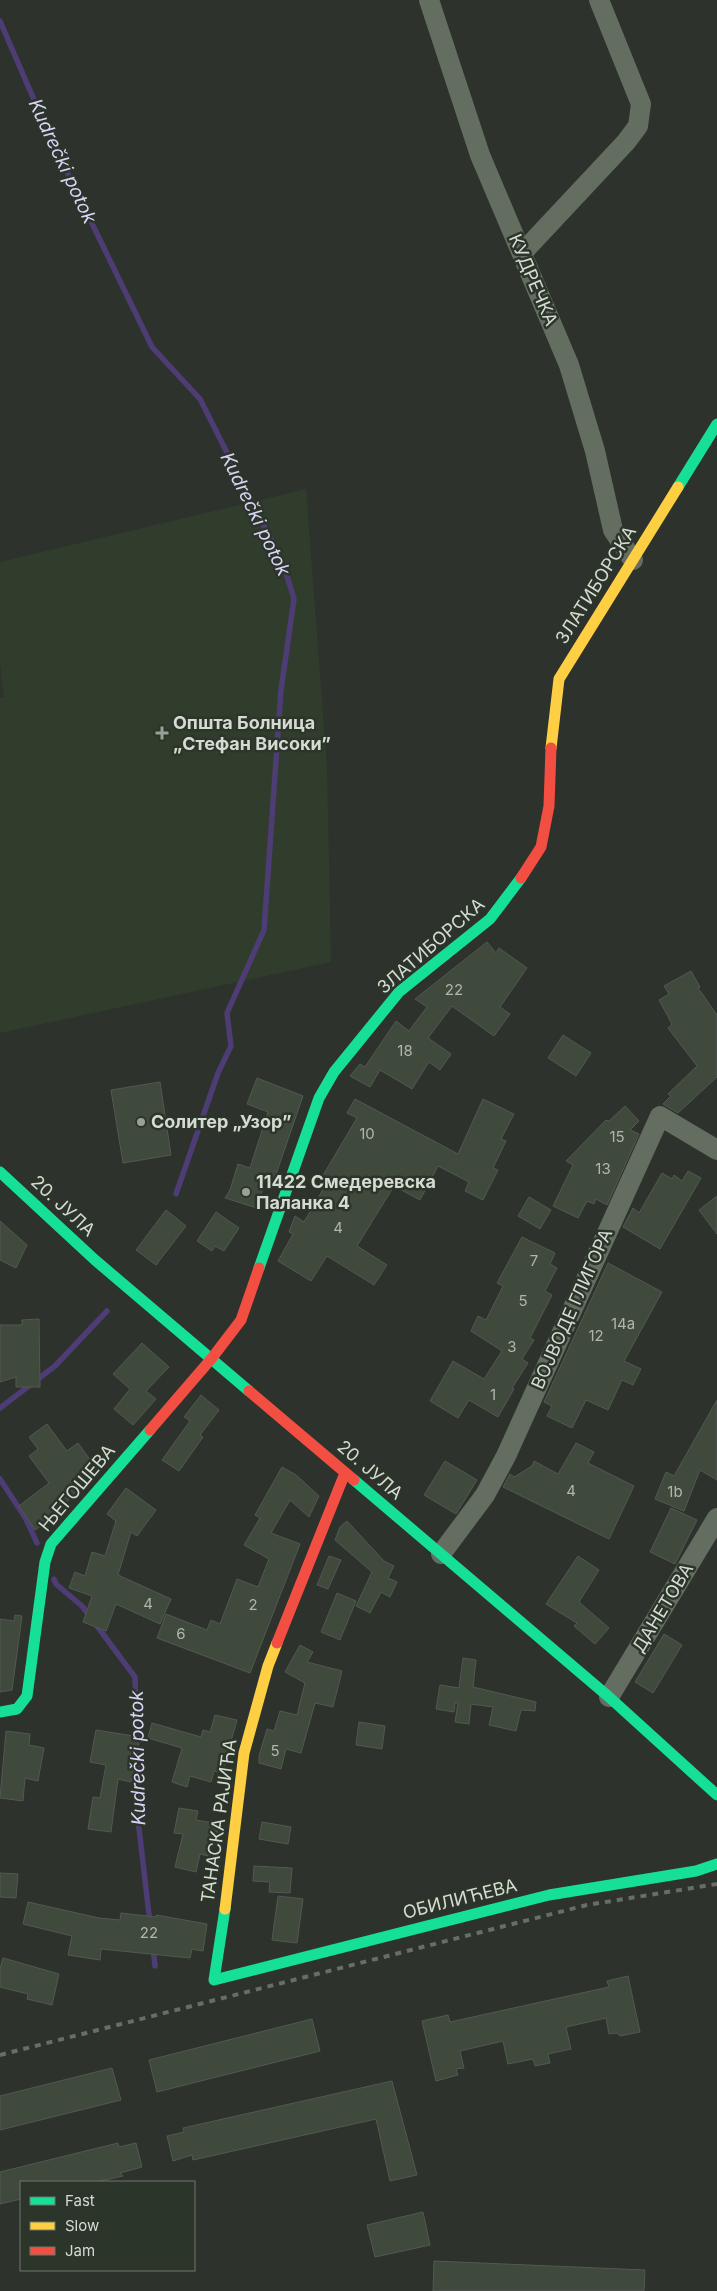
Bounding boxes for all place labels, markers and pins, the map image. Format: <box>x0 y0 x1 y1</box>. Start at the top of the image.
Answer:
place label: Општа Болница „Стефан Високи” <box>173 712 331 754</box>
marker: Општа Болница „Стефан Високи” <box>155 726 169 740</box>
place label: Солитер „Узор” <box>151 1111 291 1132</box>
marker: Солитер „Узор” <box>135 1116 147 1128</box>
place label: 11422 Смедеревска Паланка 4 <box>256 1171 436 1213</box>
marker: 11422 Смедеревска Паланка 4 <box>240 1186 252 1198</box>

